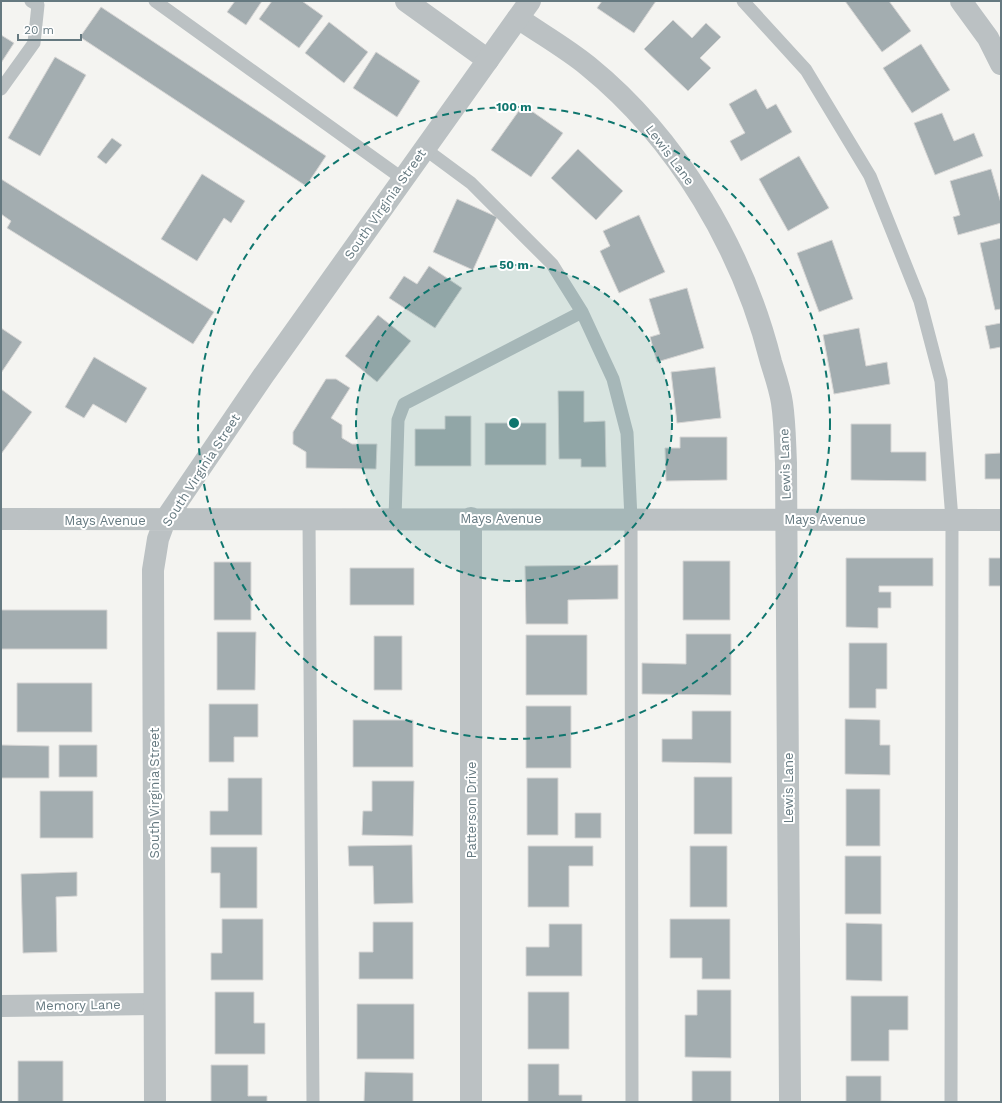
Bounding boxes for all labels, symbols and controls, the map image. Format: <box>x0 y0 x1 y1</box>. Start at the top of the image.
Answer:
scale bar <box>18 16 81 42</box>
text: 20 m <box>24 23 54 37</box>
text: 100 m <box>496 100 532 114</box>
street label: Lewis Lane <box>643 122 697 188</box>
street label: South Virginia Street <box>341 146 429 262</box>
text: 50 m <box>499 258 529 272</box>
street label: South Virginia Street <box>159 411 243 529</box>
centre of rings <box>507 416 521 430</box>
street label: Lewis Lane <box>776 428 794 500</box>
street label: Mays Avenue <box>460 511 542 526</box>
street label: Mays Avenue <box>784 512 866 527</box>
street label: Mays Avenue <box>64 513 146 528</box>
street label: South Virginia Street <box>147 727 162 859</box>
street label: Lewis Lane <box>781 752 796 824</box>
street label: Patterson Drive <box>464 761 479 859</box>
street label: Memory Lane <box>35 997 121 1013</box>

